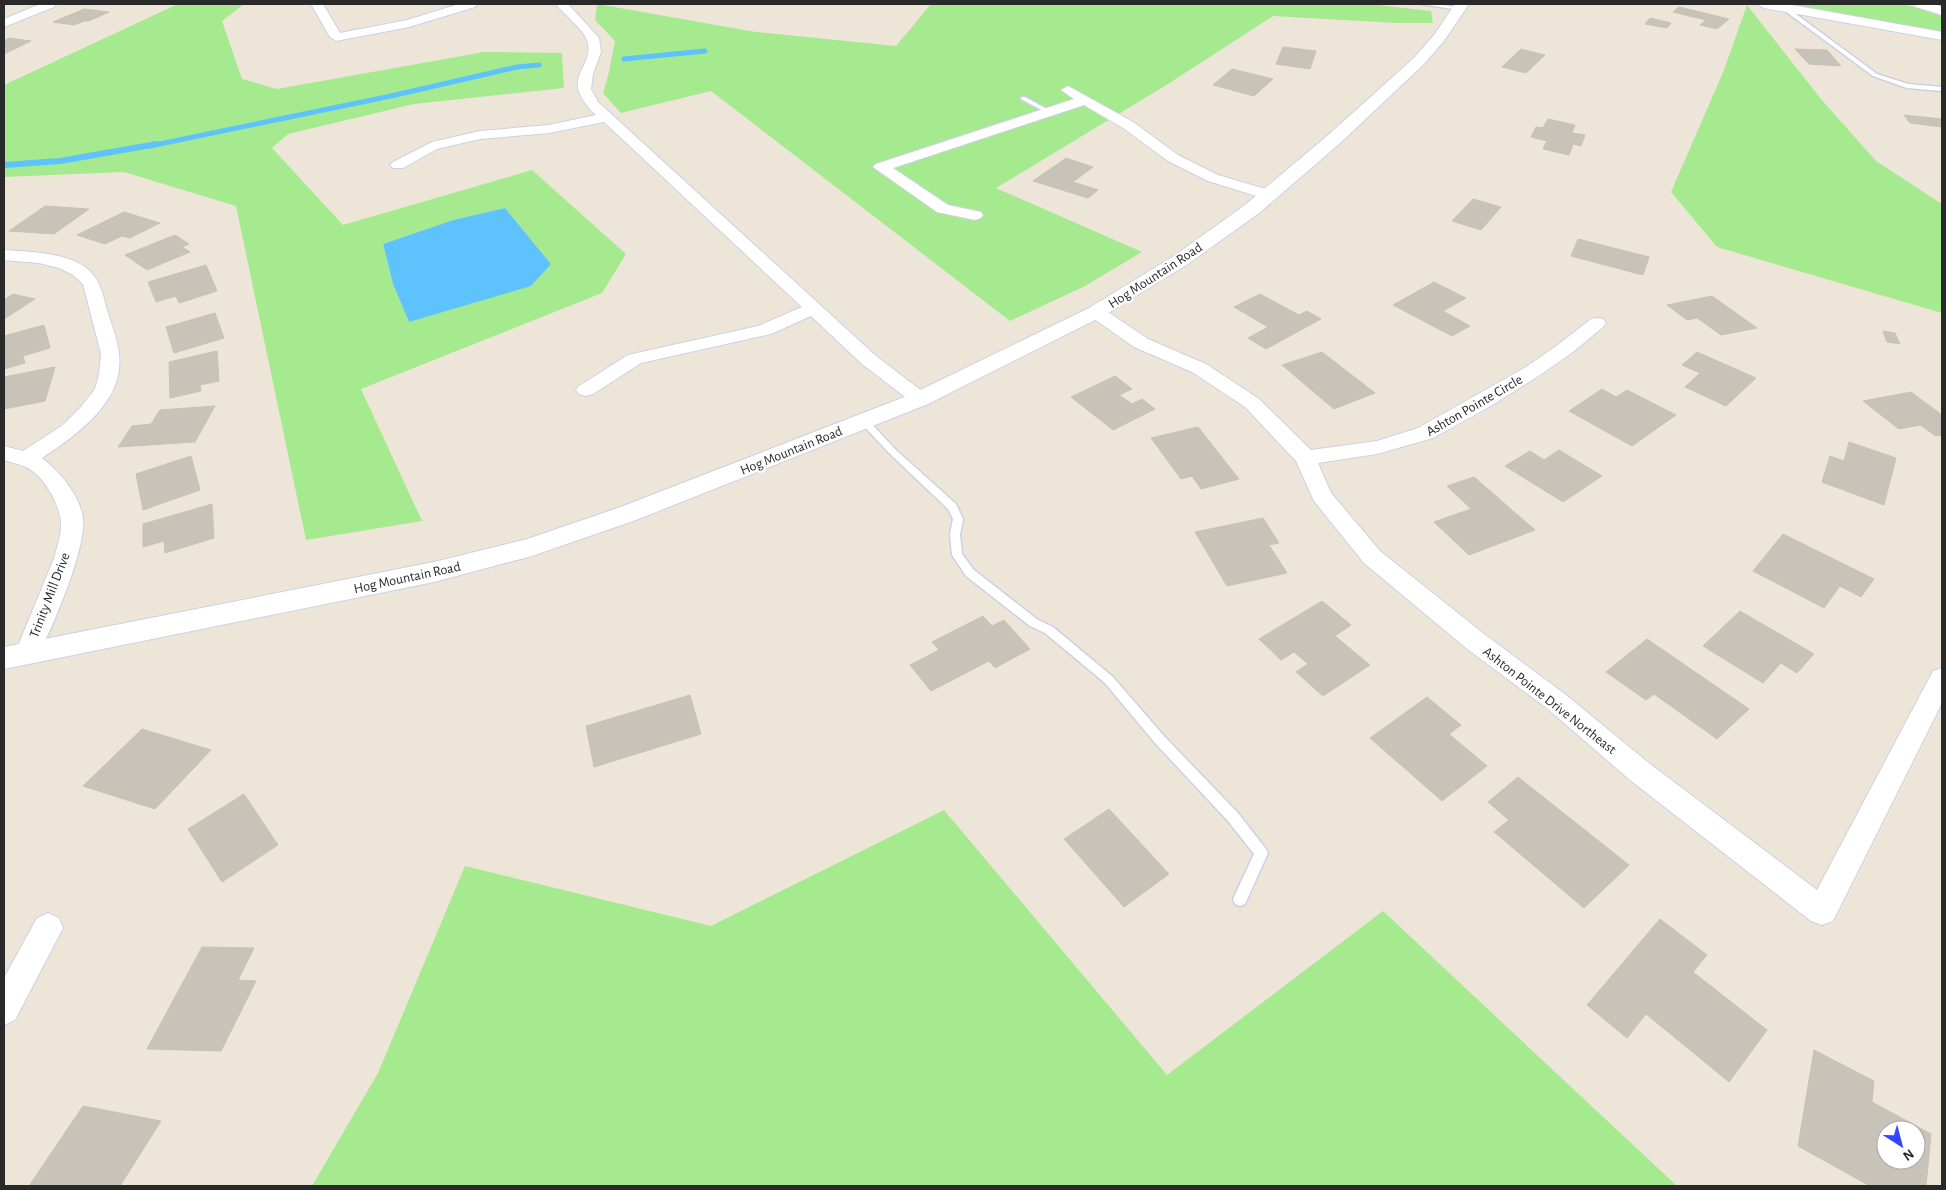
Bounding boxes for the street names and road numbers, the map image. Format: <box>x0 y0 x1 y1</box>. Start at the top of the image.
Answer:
street label: Hog Mountain Road <box>1106 240 1205 311</box>
street label: Ashton Pointe Circle <box>1424 373 1525 439</box>
street label: Hog Mountain Road <box>738 424 844 478</box>
street label: Trinity Mill Drive <box>27 551 73 640</box>
street label: Hog Mountain Road <box>353 560 462 596</box>
street label: Ashton Pointe Drive Northeast <box>1480 645 1619 757</box>

